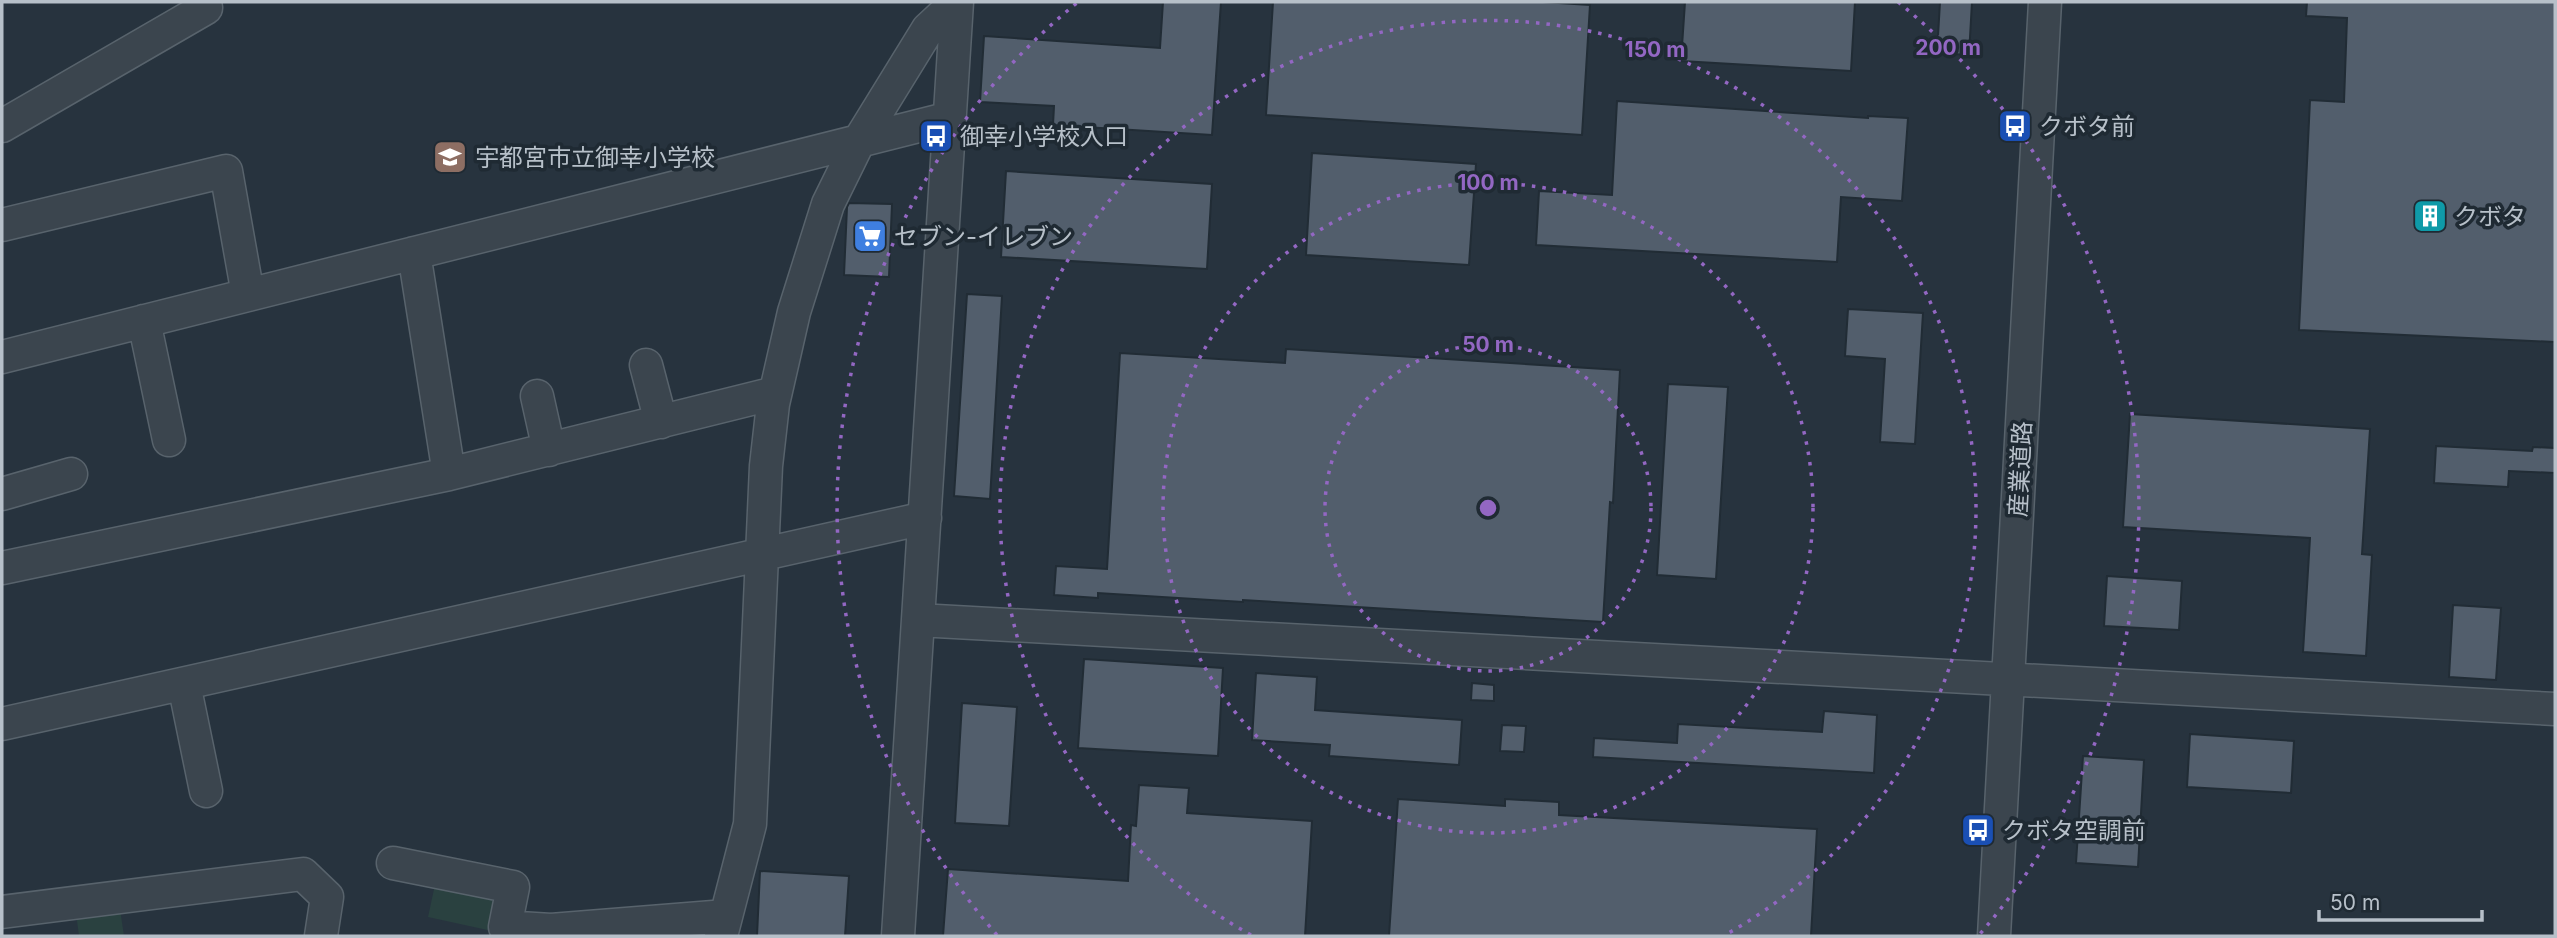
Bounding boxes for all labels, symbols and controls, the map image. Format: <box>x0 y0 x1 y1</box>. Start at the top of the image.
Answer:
text: 200 m <box>1915 35 1981 60</box>
text: 150 m <box>1625 37 1685 62</box>
bus stop icon: クボタ前 <box>1996 107 2034 145</box>
place label: クボタ前 <box>2039 112 2135 141</box>
bus stop icon: 御幸小学校入口 <box>917 117 955 155</box>
place label: 御幸小学校入口 <box>960 122 1128 151</box>
school or university icon: 宇都宮市立御幸小学校 <box>431 138 469 176</box>
place label: 宇都宮市立御幸小学校 <box>475 143 715 172</box>
text: 100 m <box>1457 170 1519 195</box>
building icon: クボタ <box>2411 197 2449 235</box>
place label: クボタ <box>2454 202 2526 231</box>
supermarket icon: セブン-イレブン <box>851 217 889 255</box>
place label: セブン-イレブン <box>894 222 1073 251</box>
text: 50 m <box>1462 332 1514 357</box>
street label: 産業道路 <box>2003 420 2037 518</box>
centre of rings <box>1476 496 1500 520</box>
bus stop icon: クボタ空調前 <box>1959 811 1997 849</box>
place label: クボタ空調前 <box>2002 816 2146 845</box>
scale bar <box>2319 878 2482 922</box>
text: 50 m <box>2330 890 2380 915</box>

